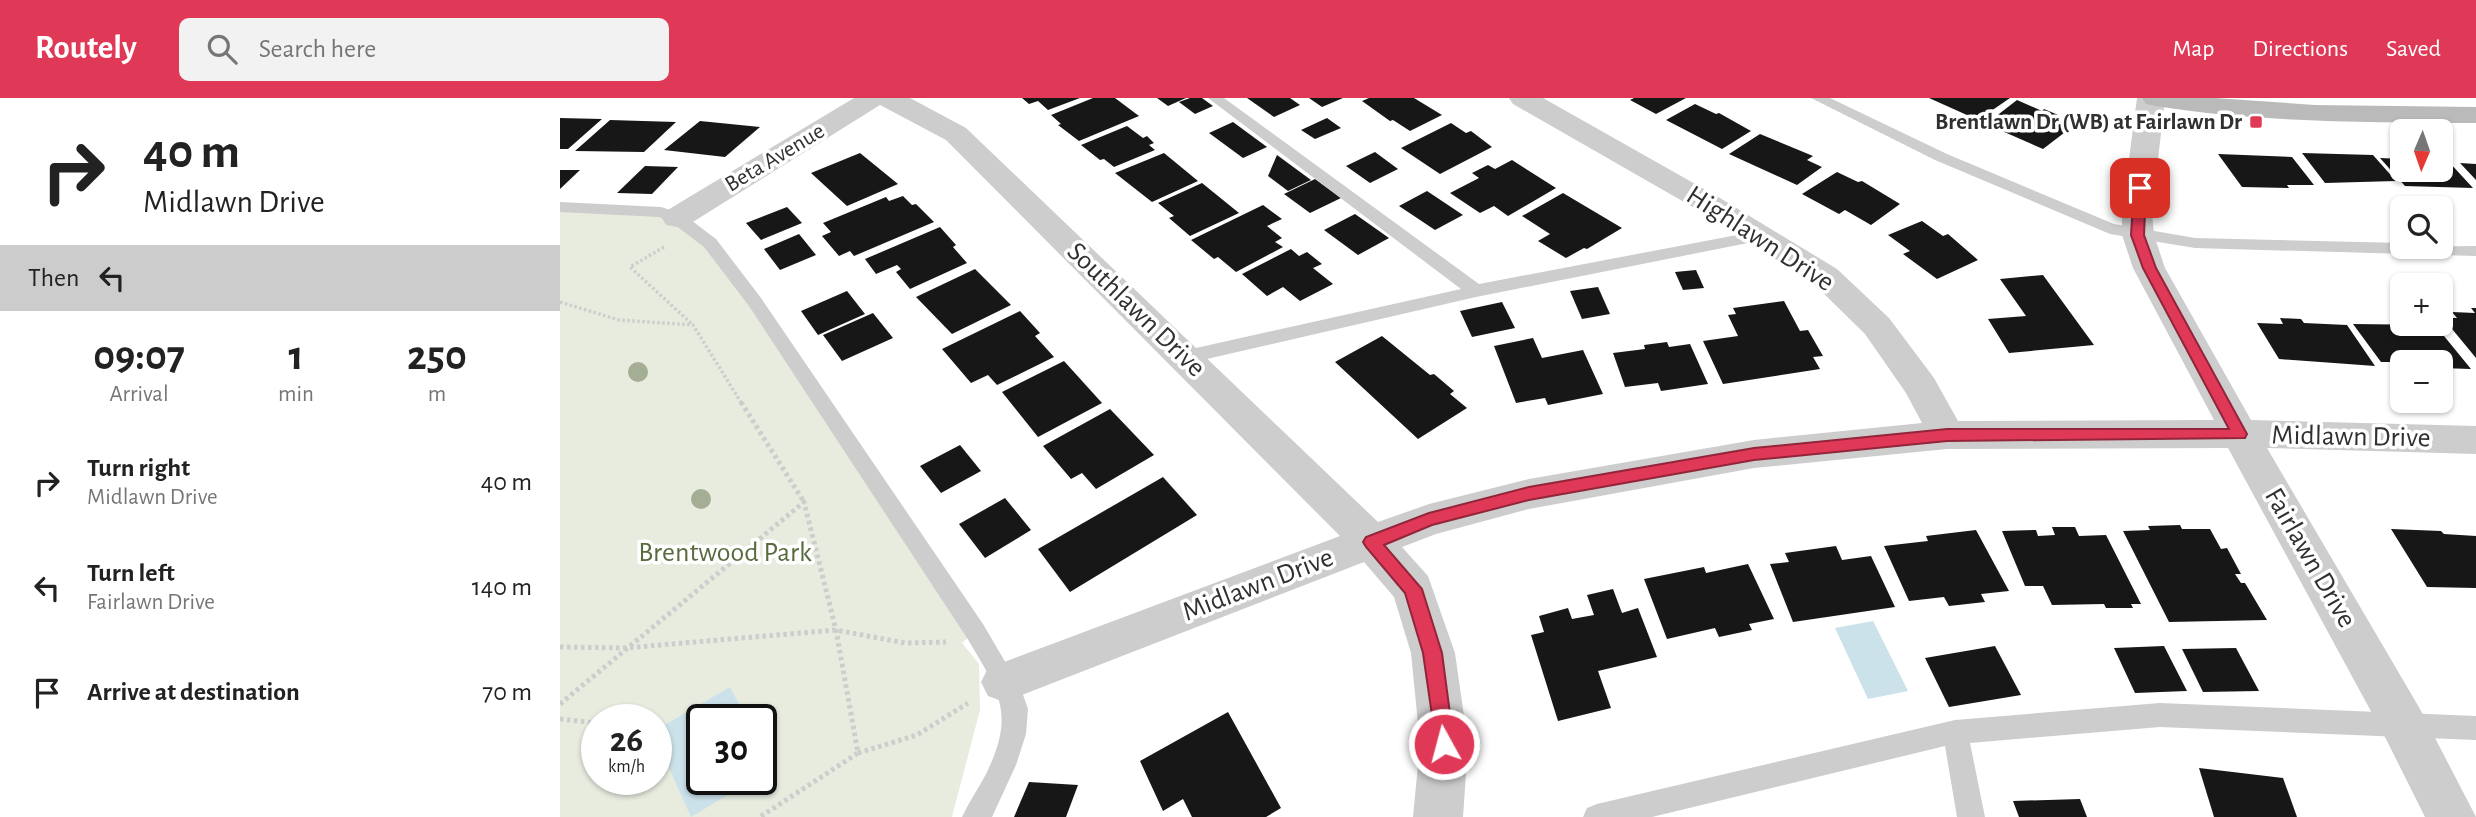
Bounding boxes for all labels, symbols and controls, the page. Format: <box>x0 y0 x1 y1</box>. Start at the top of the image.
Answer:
search box <box>179 18 669 81</box>
icon: search <box>203 30 241 68</box>
text: Routely <box>35 32 137 65</box>
text: Search here <box>259 36 376 62</box>
text: Map <box>2172 37 2214 61</box>
text: Directions <box>2252 37 2348 61</box>
text: Saved <box>2386 37 2441 61</box>
place label: Brentlawn Dr (WB) at Fairlawn Dr <box>1935 111 2242 134</box>
marker: Brentlawn Dr (WB) at Fairlawn Dr <box>2248 114 2264 130</box>
street label: Beta Avenue <box>721 119 829 197</box>
north arrow <box>2390 119 2454 182</box>
map controls <box>2390 119 2453 413</box>
icon: right <box>28 126 119 217</box>
text: 40 m <box>143 128 240 177</box>
pin <box>2110 158 2170 218</box>
icon: arrive <box>2121 169 2159 207</box>
street label: Highlawn Drive <box>1681 181 1839 297</box>
text: Midlawn Drive <box>143 186 325 218</box>
button: search <box>2390 196 2453 259</box>
street label: Southlawn Drive <box>1062 237 1210 383</box>
icon: left <box>93 259 131 297</box>
text: Then <box>28 265 79 291</box>
button: + <box>2390 273 2453 336</box>
text: 09:07 <box>93 335 185 377</box>
text: 1 <box>288 335 304 377</box>
text: 250 <box>407 335 467 377</box>
button: − <box>2390 350 2453 413</box>
text: Arrival <box>109 383 169 406</box>
text: min <box>278 383 314 406</box>
text: m <box>428 383 446 406</box>
street label: Midlawn Drive <box>2271 422 2431 452</box>
text: Turn right <box>87 455 190 481</box>
icon: right <box>28 464 66 502</box>
text: 40 m <box>481 469 532 495</box>
street label: Fairlawn Drive <box>2259 484 2361 632</box>
text: Midlawn Drive <box>87 486 218 509</box>
park label: Brentwood Park <box>638 539 812 567</box>
street label: Midlawn Drive <box>1179 543 1337 627</box>
text: Turn left <box>87 560 175 586</box>
icon: left <box>28 569 66 607</box>
text: 140 m <box>472 574 532 600</box>
text: Fairlawn Drive <box>87 591 215 614</box>
icon: arrive <box>28 674 66 712</box>
text: Arrive at destination <box>87 679 300 705</box>
text: 70 m <box>482 679 532 705</box>
speed limit sign: 30 <box>686 704 777 795</box>
position arrow <box>1407 707 1481 781</box>
text: 26 <box>610 723 643 758</box>
text: km/h <box>608 758 645 776</box>

